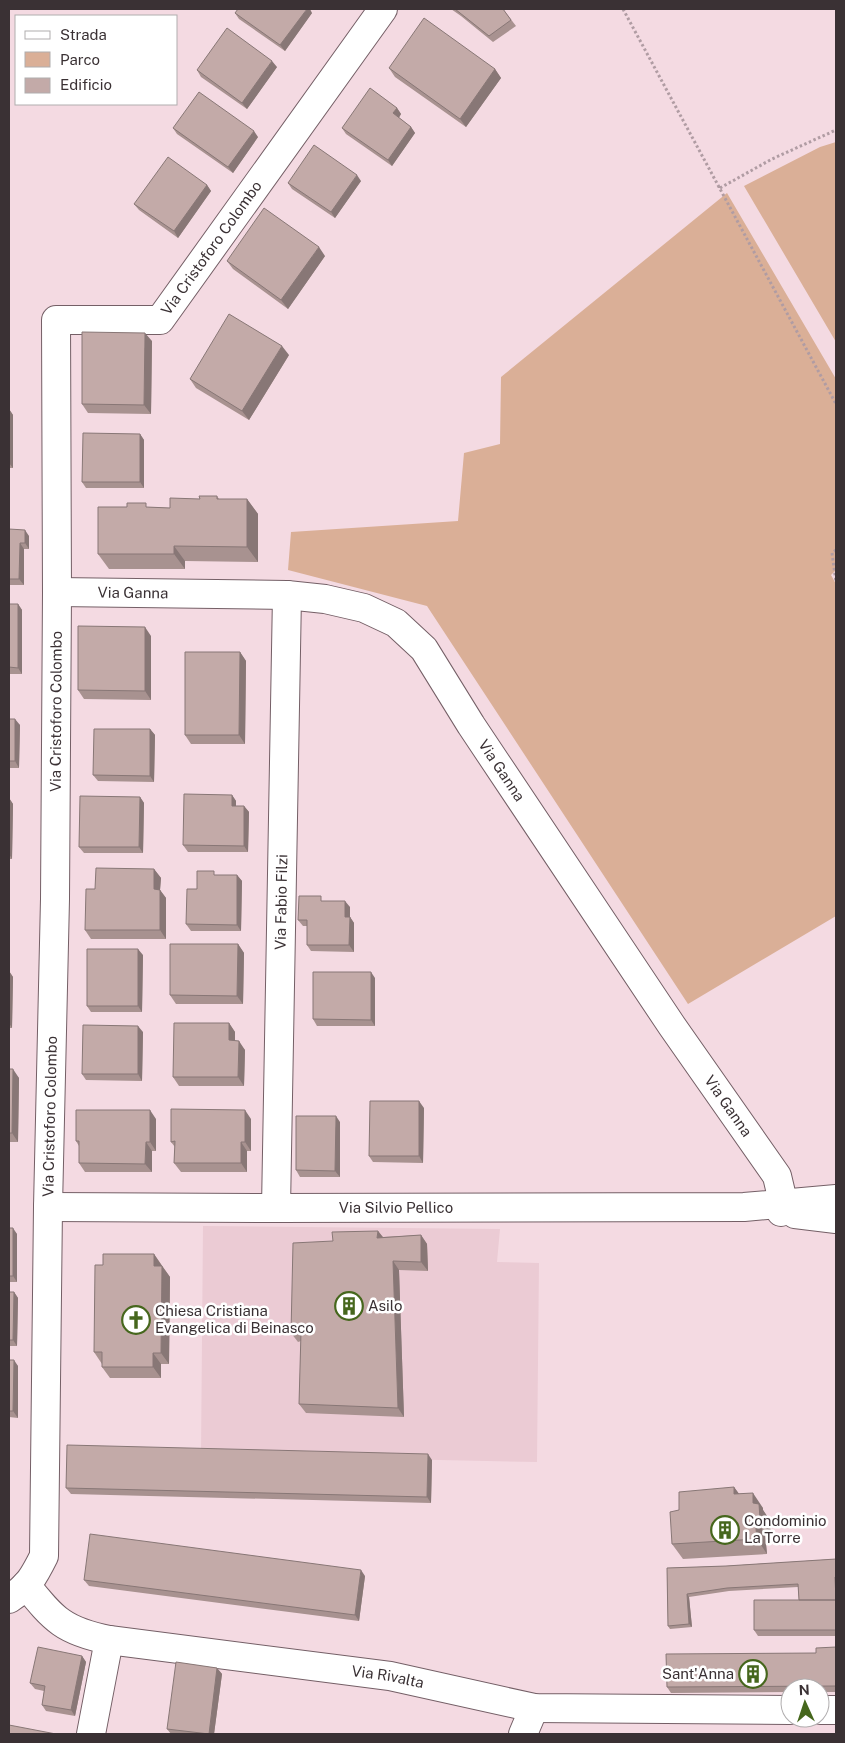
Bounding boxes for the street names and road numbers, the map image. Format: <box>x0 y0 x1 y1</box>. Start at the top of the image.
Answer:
street label: Via Cristoforo Colombo <box>157 177 265 318</box>
street label: Via Ganna <box>98 584 168 601</box>
street label: Via Cristoforo Colombo <box>47 631 65 792</box>
street label: Via Ganna <box>475 736 529 804</box>
street label: Via Fabio Filzi <box>272 854 290 950</box>
street label: Via Cristoforo Colombo <box>39 1036 60 1197</box>
street label: Via Ganna <box>701 1072 756 1140</box>
street label: Via Silvio Pellico <box>339 1199 453 1216</box>
street label: Via Rivalta <box>351 1662 426 1691</box>

